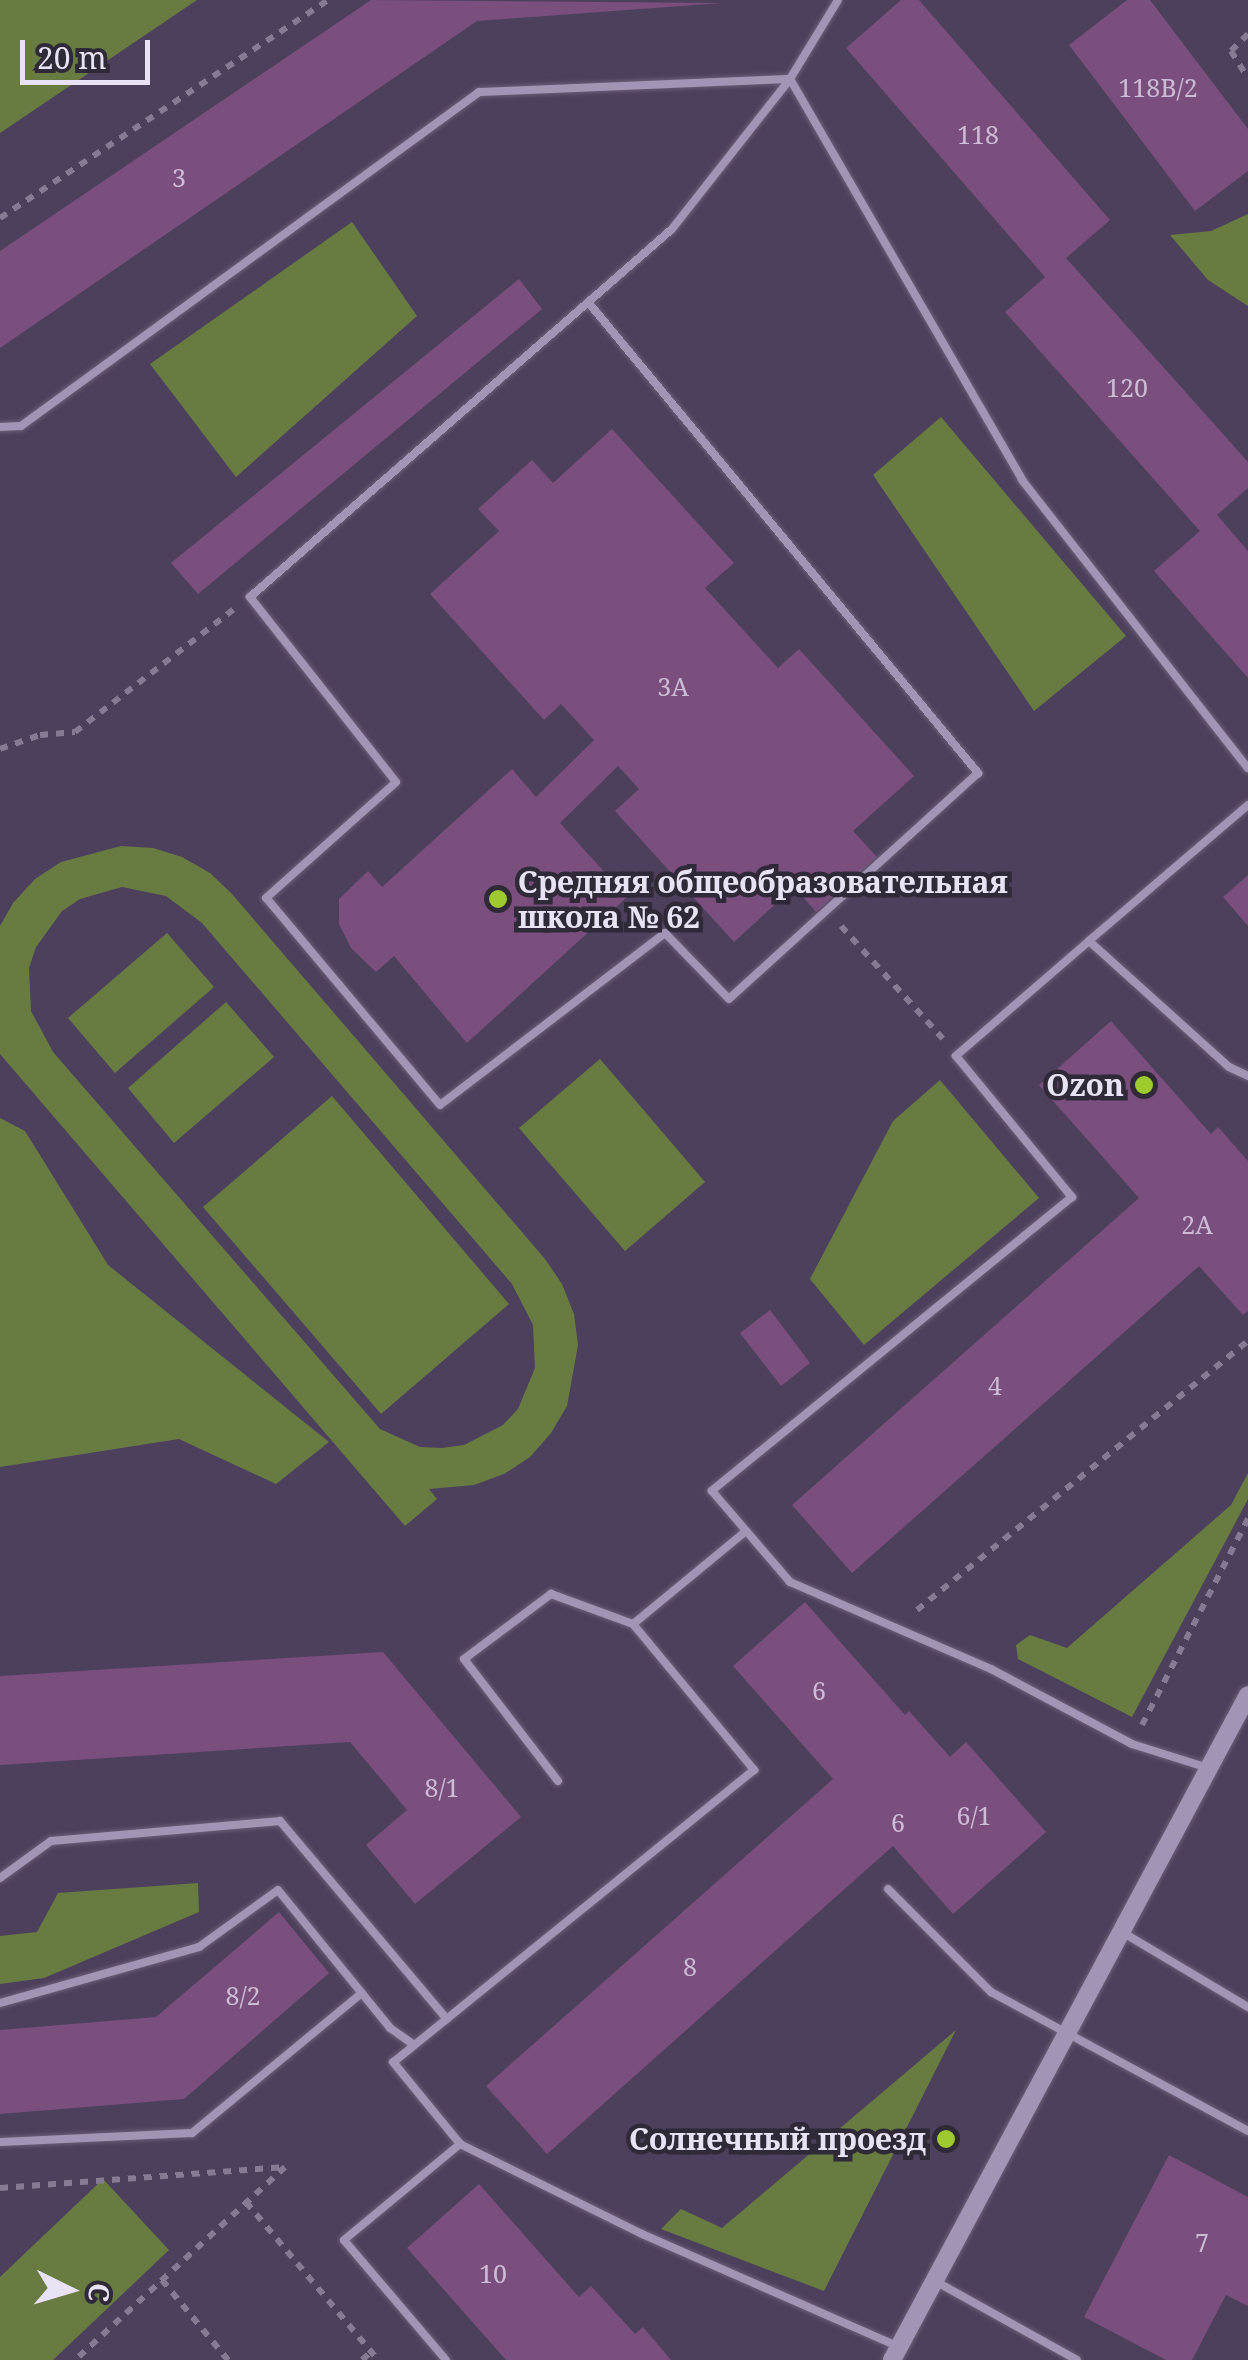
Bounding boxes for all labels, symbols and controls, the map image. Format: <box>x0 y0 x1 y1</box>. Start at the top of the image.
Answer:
scale bar <box>25 20 155 82</box>
text: 20 m <box>37 37 107 78</box>
house number: 118В/2 <box>1118 72 1198 102</box>
house number: 118 <box>957 119 999 149</box>
house number: 3 <box>172 162 186 192</box>
house number: 120 <box>1106 372 1148 402</box>
house number: 3А <box>657 671 689 701</box>
place label: Средняя общеобразовательная школа № 62 <box>518 864 1008 934</box>
marker: Средняя общеобразовательная школа № 62 <box>487 888 509 910</box>
place label: Ozon <box>1046 1067 1124 1103</box>
marker: Ozon <box>1133 1074 1155 1096</box>
house number: 2А <box>1181 1209 1213 1239</box>
house number: 4 <box>988 1370 1002 1400</box>
house number: 6 <box>812 1675 826 1705</box>
house number: 8/1 <box>424 1772 460 1802</box>
house number: 6/1 <box>956 1800 992 1830</box>
house number: 6 <box>891 1807 905 1837</box>
house number: 8 <box>683 1951 697 1981</box>
house number: 8/2 <box>225 1980 261 2010</box>
place label: Солнечный проезд <box>629 2121 926 2157</box>
marker: Солнечный проезд <box>935 2128 957 2150</box>
house number: 7 <box>1195 2227 1209 2257</box>
north arrow <box>20 2240 120 2340</box>
house number: 10 <box>479 2258 507 2288</box>
text: С <box>80 2282 120 2303</box>

